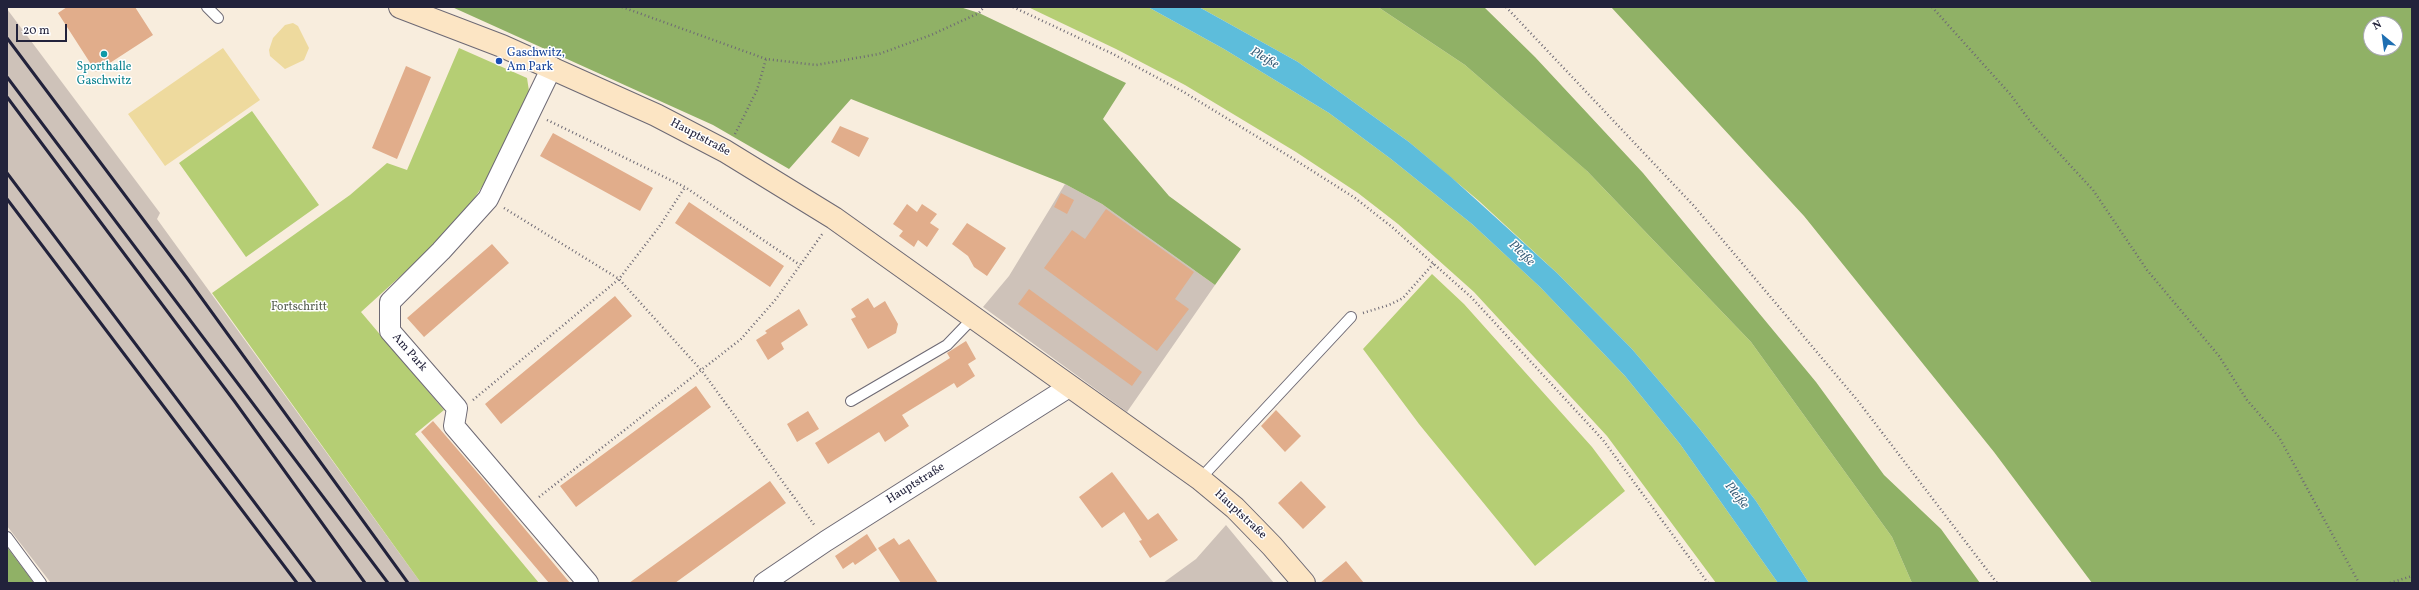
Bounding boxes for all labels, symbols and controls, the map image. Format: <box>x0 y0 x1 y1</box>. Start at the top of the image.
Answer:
scale bar <box>18 16 69 42</box>
north arrow <box>2363 16 2403 56</box>
text: N <box>2370 17 2385 34</box>
text: 20 m <box>23 23 50 39</box>
water label: Pleiße <box>1247 45 1281 73</box>
place label: Gaschwitz, Am Park <box>507 47 565 75</box>
marker: Sporthalle Gaschwitz <box>99 49 109 59</box>
marker: Gaschwitz, Am Park <box>494 56 504 66</box>
place label: Sporthalle Gaschwitz <box>76 61 132 89</box>
street label: Hauptstraße <box>667 116 733 160</box>
water label: Pleiße <box>1505 238 1537 270</box>
park label: Fortschritt <box>271 301 327 315</box>
street label: Am Park <box>388 331 430 375</box>
street label: Hauptstraße <box>884 460 948 508</box>
water label: Pleiße <box>1721 479 1751 513</box>
street label: Hauptstraße <box>1211 487 1269 543</box>

